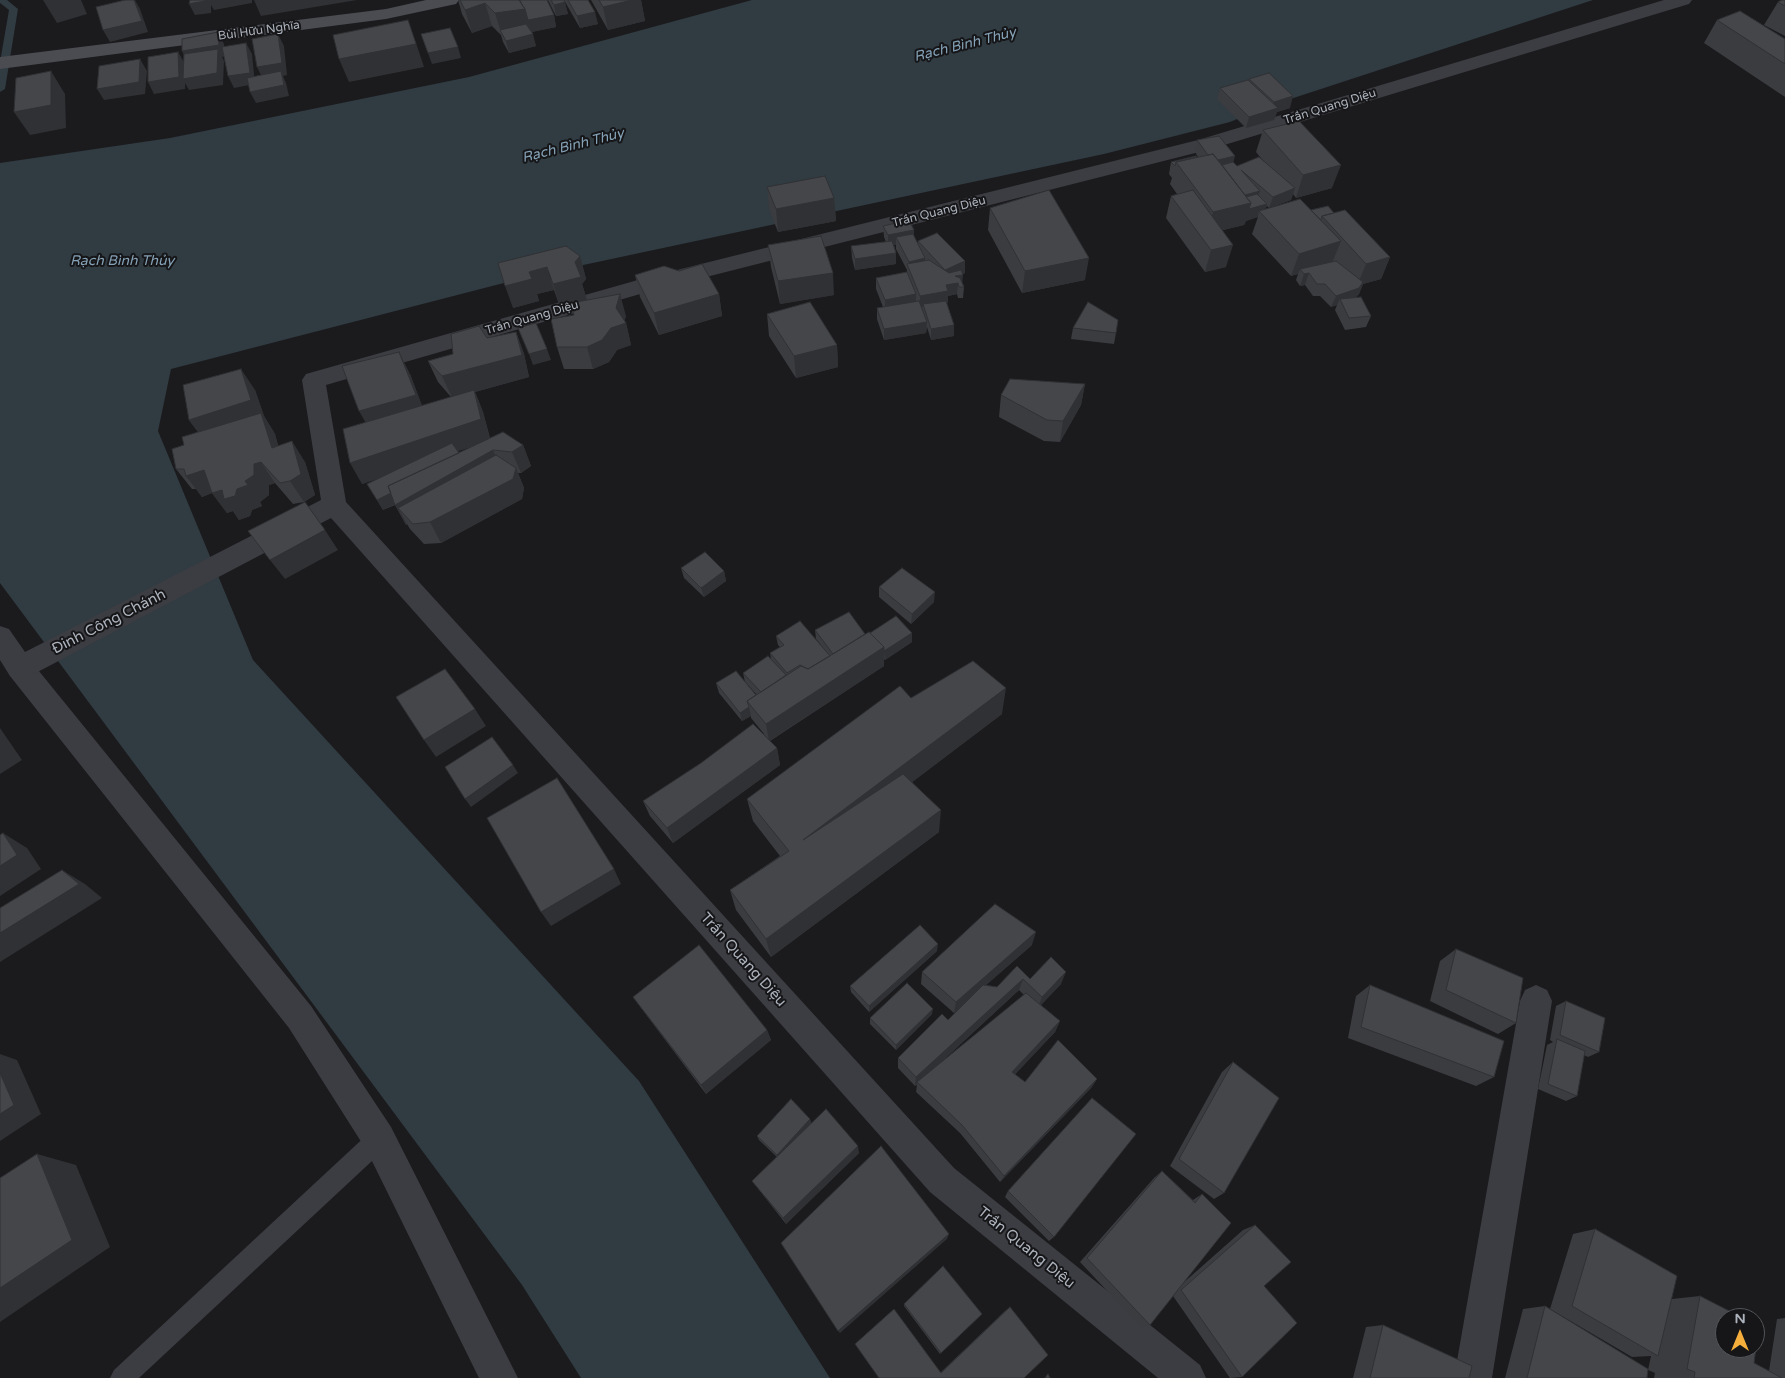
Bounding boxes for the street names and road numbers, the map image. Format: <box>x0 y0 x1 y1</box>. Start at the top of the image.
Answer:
street label: Bùi Hữu Nghĩa <box>217 18 301 44</box>
street label: Trần Quang Diệu <box>1282 86 1378 128</box>
street label: Trần Quang Diệu <box>891 193 987 231</box>
street label: Trần Quang Diệu <box>484 298 580 338</box>
street label: Đinh Công Chánh <box>49 586 169 658</box>
street label: Trần Quang Diệu <box>696 909 790 1011</box>
street label: Trần Quang Diệu <box>974 1203 1078 1293</box>

